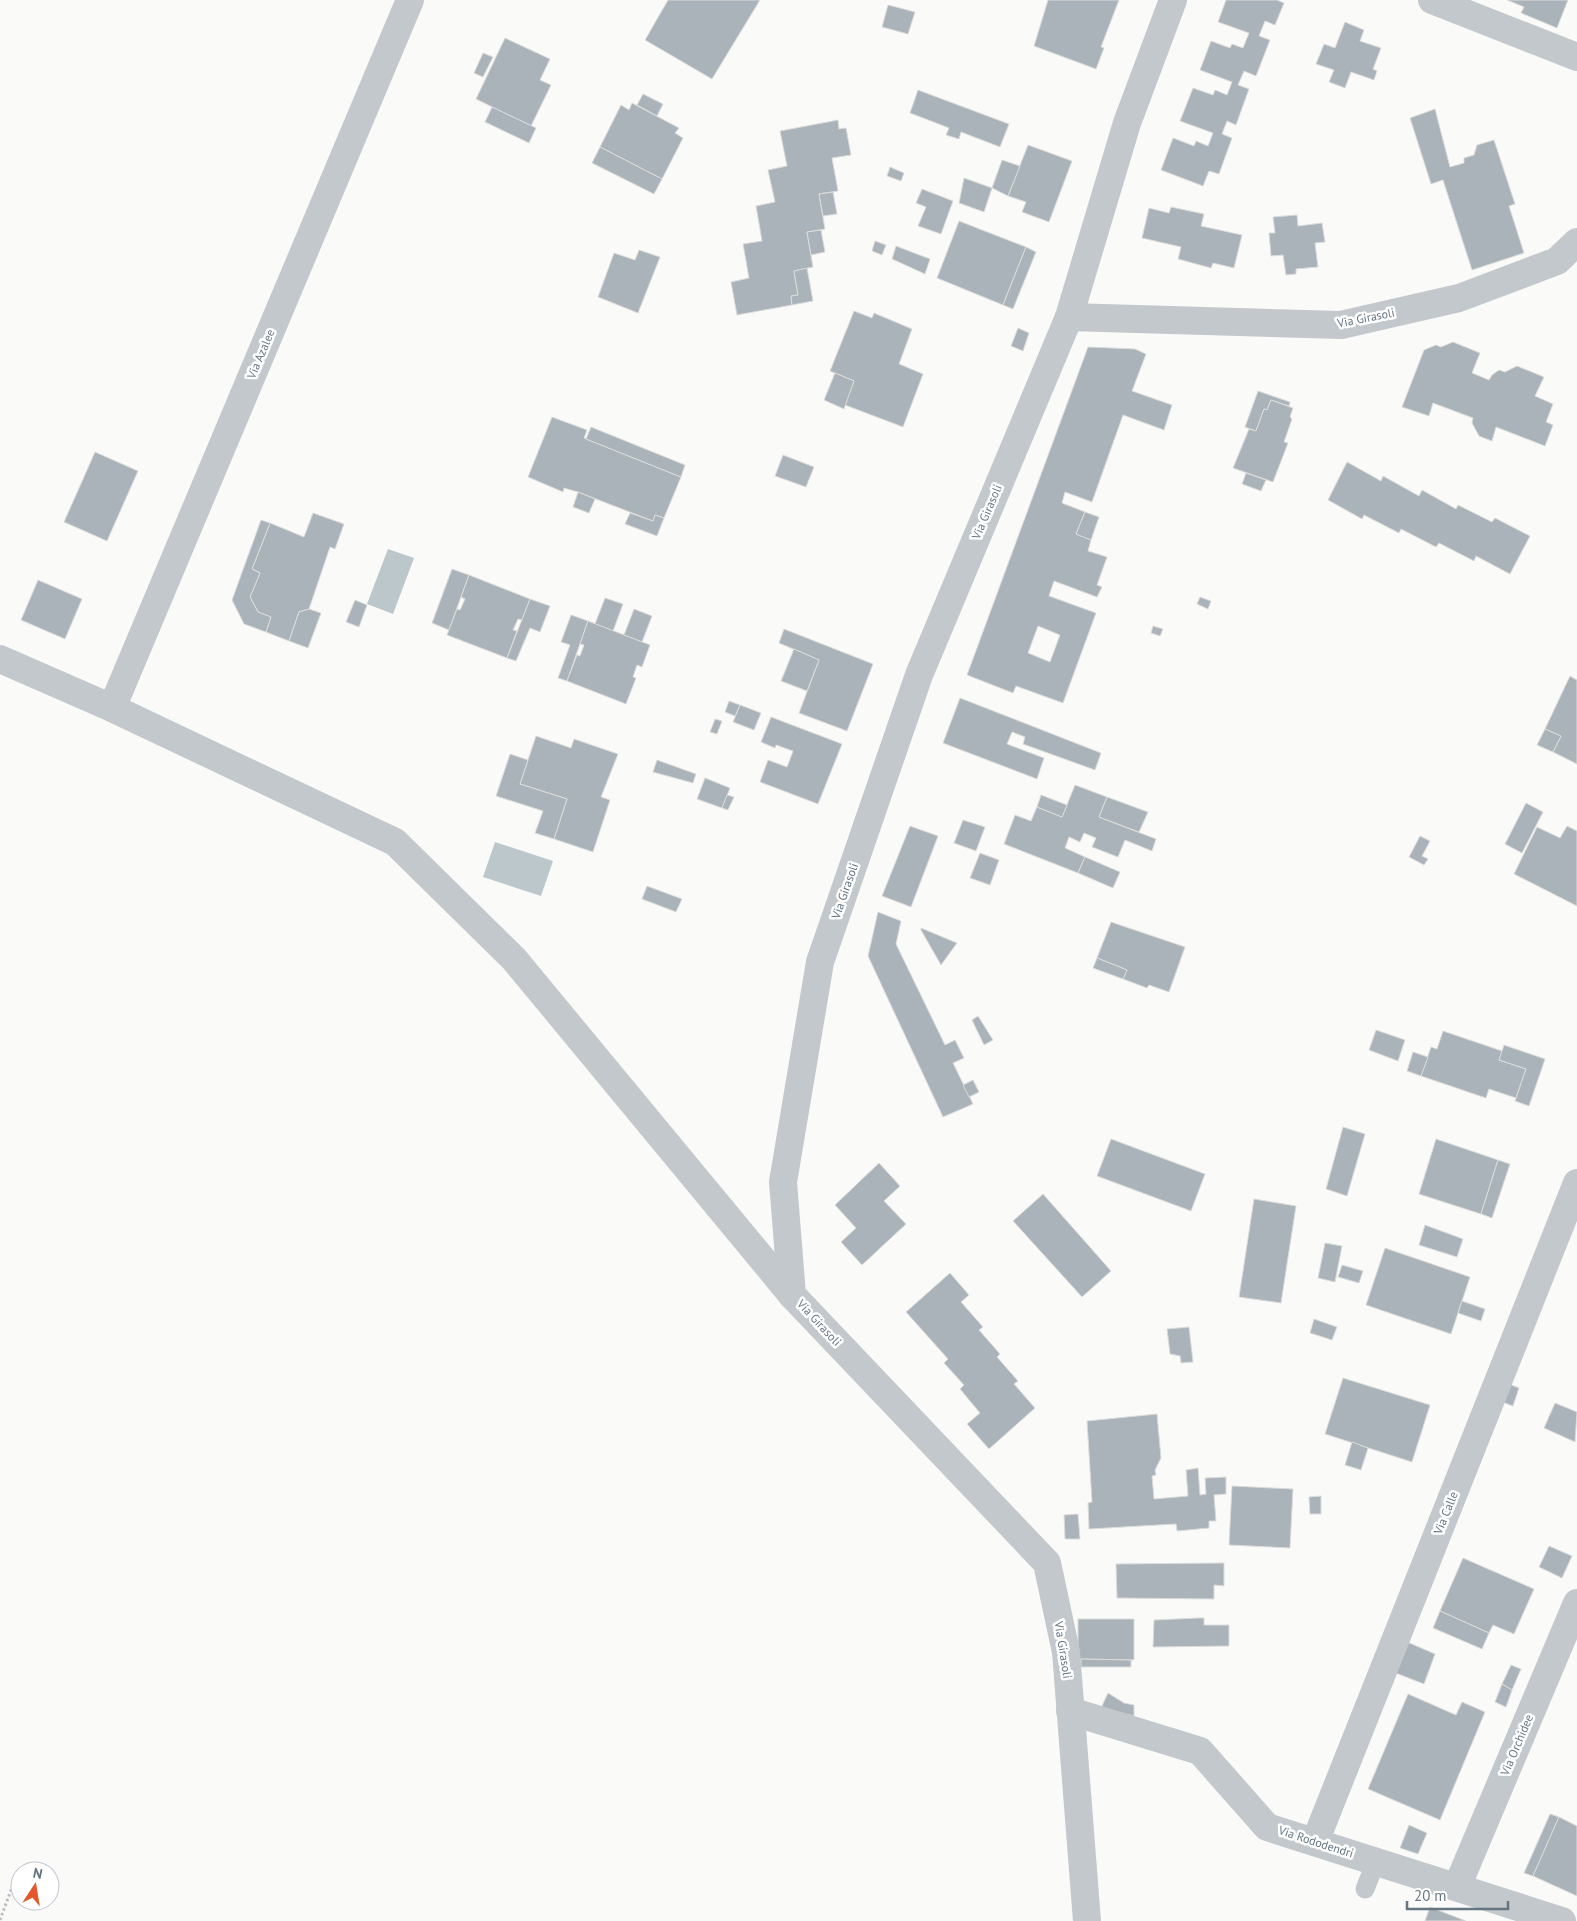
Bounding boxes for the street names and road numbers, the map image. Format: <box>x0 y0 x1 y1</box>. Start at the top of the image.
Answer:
street label: Via Girasoli <box>1335 305 1396 331</box>
street label: Via Azalee <box>243 327 278 382</box>
street label: Via Girasoli <box>968 482 1005 542</box>
street label: Via Girasoli <box>828 861 861 922</box>
street label: Via Girasoli <box>793 1296 845 1349</box>
street label: Via Calle <box>1430 1489 1461 1537</box>
street label: Via Girasoli <box>1051 1619 1075 1680</box>
street label: Via Orchidee <box>1497 1712 1536 1779</box>
street label: Via Rododendri <box>1276 1822 1356 1861</box>

